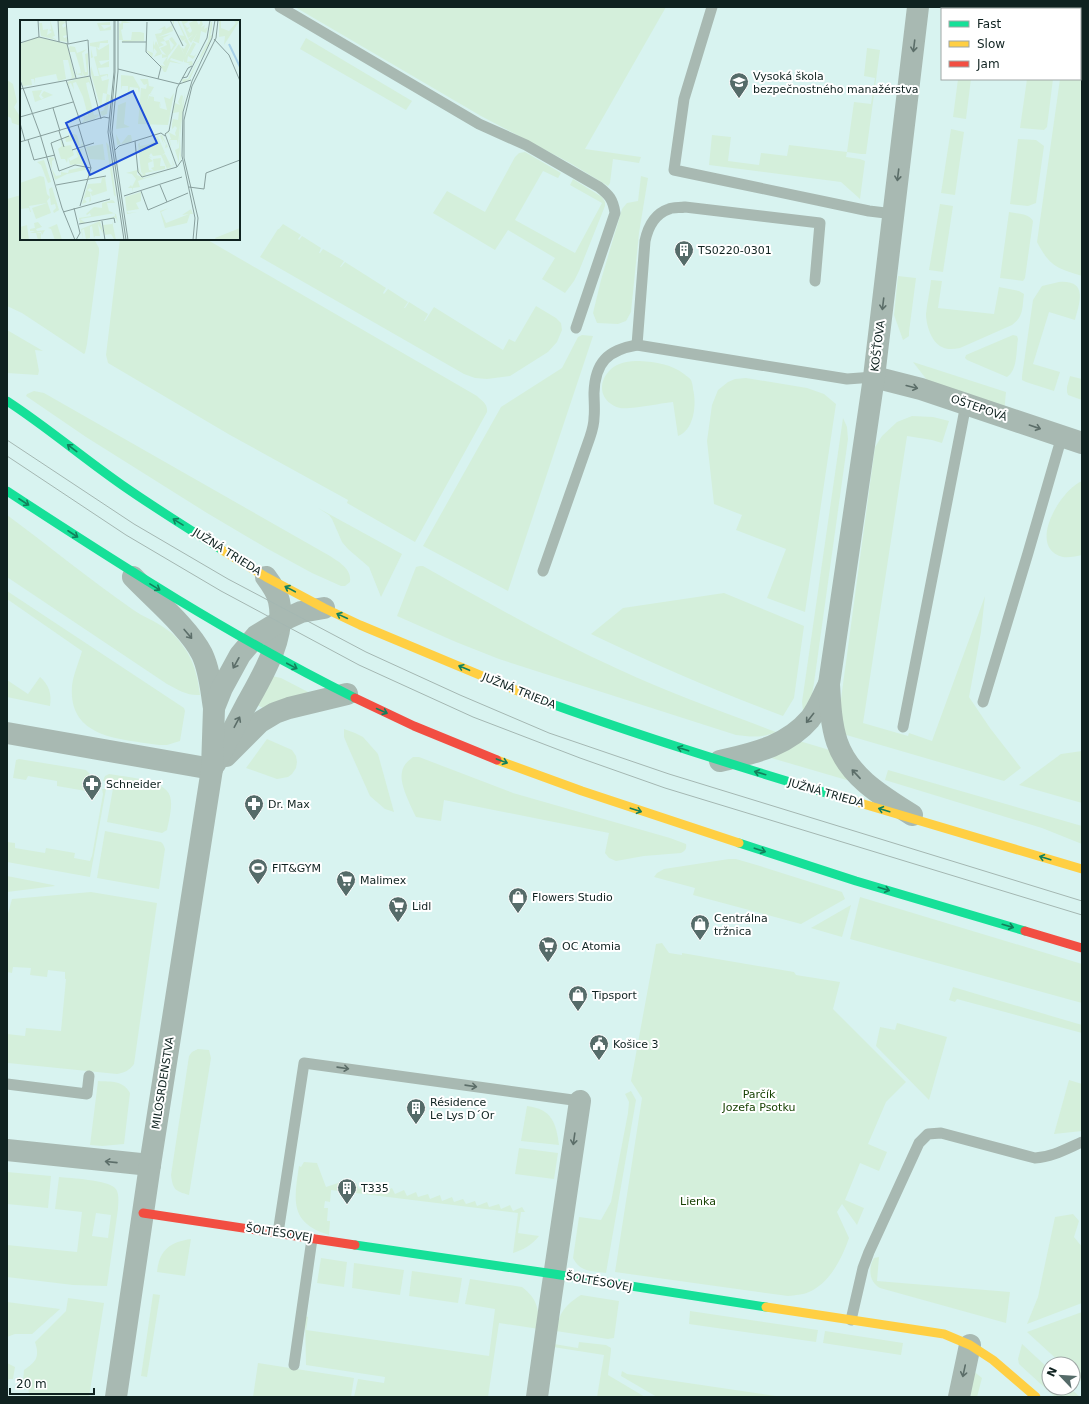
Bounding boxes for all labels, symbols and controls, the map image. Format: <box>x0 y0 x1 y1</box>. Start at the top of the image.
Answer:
legend <box>941 8 1081 80</box>
text: Fast <box>977 17 1001 31</box>
inset map <box>20 20 240 240</box>
text: Slow <box>977 37 1005 51</box>
one-way arrow <box>910 39 917 52</box>
text: Jam <box>976 57 1000 71</box>
place label: Vysoká škola bezpečnostného manažérstva <box>753 70 919 96</box>
school or university icon: Vysoká škola bezpečnostného manažérstva <box>728 71 750 99</box>
one-way arrow <box>894 168 902 181</box>
building icon: TS0220-0301 <box>673 239 695 267</box>
place label: TS0220-0301 <box>697 244 772 257</box>
one-way arrow <box>879 297 886 310</box>
street label: KOŠŤOVA <box>868 319 888 372</box>
one-way arrow <box>905 384 918 391</box>
street label: OŠTEPOVÁ <box>949 392 1009 424</box>
one-way arrow <box>1029 424 1042 431</box>
one-way arrow <box>67 443 78 452</box>
one-way arrow <box>18 498 29 506</box>
one-way arrow <box>172 518 184 526</box>
street label: JUŽNÁ TRIEDA <box>190 525 264 578</box>
one-way arrow <box>67 531 79 539</box>
one-way arrow <box>149 583 161 591</box>
one-way arrow <box>284 585 296 593</box>
one-way arrow <box>336 612 348 619</box>
one-way arrow <box>184 629 193 640</box>
one-way arrow <box>231 657 239 669</box>
one-way arrow <box>286 662 298 670</box>
one-way arrow <box>458 664 470 671</box>
street label: JUŽNÁ TRIEDA <box>479 670 558 712</box>
one-way arrow <box>376 708 388 715</box>
one-way arrow <box>805 712 814 723</box>
one-way arrow <box>234 716 241 728</box>
one-way arrow <box>677 745 690 752</box>
one-way arrow <box>495 758 507 766</box>
one-way arrow <box>753 769 766 776</box>
one-way arrow <box>852 769 861 779</box>
pharmacy icon: Schneider <box>81 773 103 801</box>
street label: JUŽNÁ TRIEDA <box>786 776 866 810</box>
place label: Schneider <box>106 778 162 791</box>
pharmacy icon: Dr. Max <box>243 793 265 821</box>
place label: Dr. Max <box>268 798 310 811</box>
one-way arrow <box>878 806 891 813</box>
one-way arrow <box>629 807 642 814</box>
one-way arrow <box>753 847 766 854</box>
one-way arrow <box>1038 854 1051 861</box>
sports icon: FIT&GYM <box>247 857 269 885</box>
place label: FIT&GYM <box>272 862 321 875</box>
supermarket icon: Malimex <box>335 869 357 897</box>
place label: Malimex <box>360 874 407 887</box>
shop icon: Flowers Studio <box>507 886 529 914</box>
one-way arrow <box>877 886 890 893</box>
place label: Flowers Studio <box>532 891 613 904</box>
supermarket icon: Lidl <box>387 895 409 923</box>
place label: Lidl <box>412 900 431 913</box>
place label: Centrálna tržnica <box>714 912 768 938</box>
shop icon: Centrálna tržnica <box>689 913 711 941</box>
one-way arrow <box>1002 923 1015 930</box>
supermarket icon: OC Atomia <box>537 935 559 963</box>
place label: OC Atomia <box>562 940 621 953</box>
shop icon: Tipsport <box>567 984 589 1012</box>
place label: Tipsport <box>591 989 637 1002</box>
public building icon: Košice 3 <box>588 1033 610 1061</box>
street label: MILOSRDENSTVA <box>149 1035 177 1130</box>
place label: Košice 3 <box>613 1038 659 1051</box>
one-way arrow <box>336 1064 349 1072</box>
one-way arrow <box>464 1082 477 1090</box>
park label: Parčík Jozefa Psotku <box>722 1088 795 1114</box>
place label: Résidence Le Lys D´Or <box>430 1096 495 1122</box>
building icon: Résidence Le Lys D´Or <box>405 1097 427 1125</box>
one-way arrow <box>570 1133 578 1146</box>
one-way arrow <box>105 1158 118 1165</box>
building icon: T335 <box>336 1177 358 1205</box>
place label: T335 <box>360 1182 389 1195</box>
park label: Lienka <box>680 1195 716 1208</box>
street label: ŠOLTÉSOVEJ <box>245 1221 313 1245</box>
street label: ŠOLTÉSOVEJ <box>565 1270 633 1294</box>
north arrow <box>1041 1356 1081 1396</box>
one-way arrow <box>960 1364 968 1377</box>
text: N <box>1045 1365 1060 1379</box>
scale bar <box>10 1370 94 1396</box>
text: 20 m <box>16 1377 47 1391</box>

